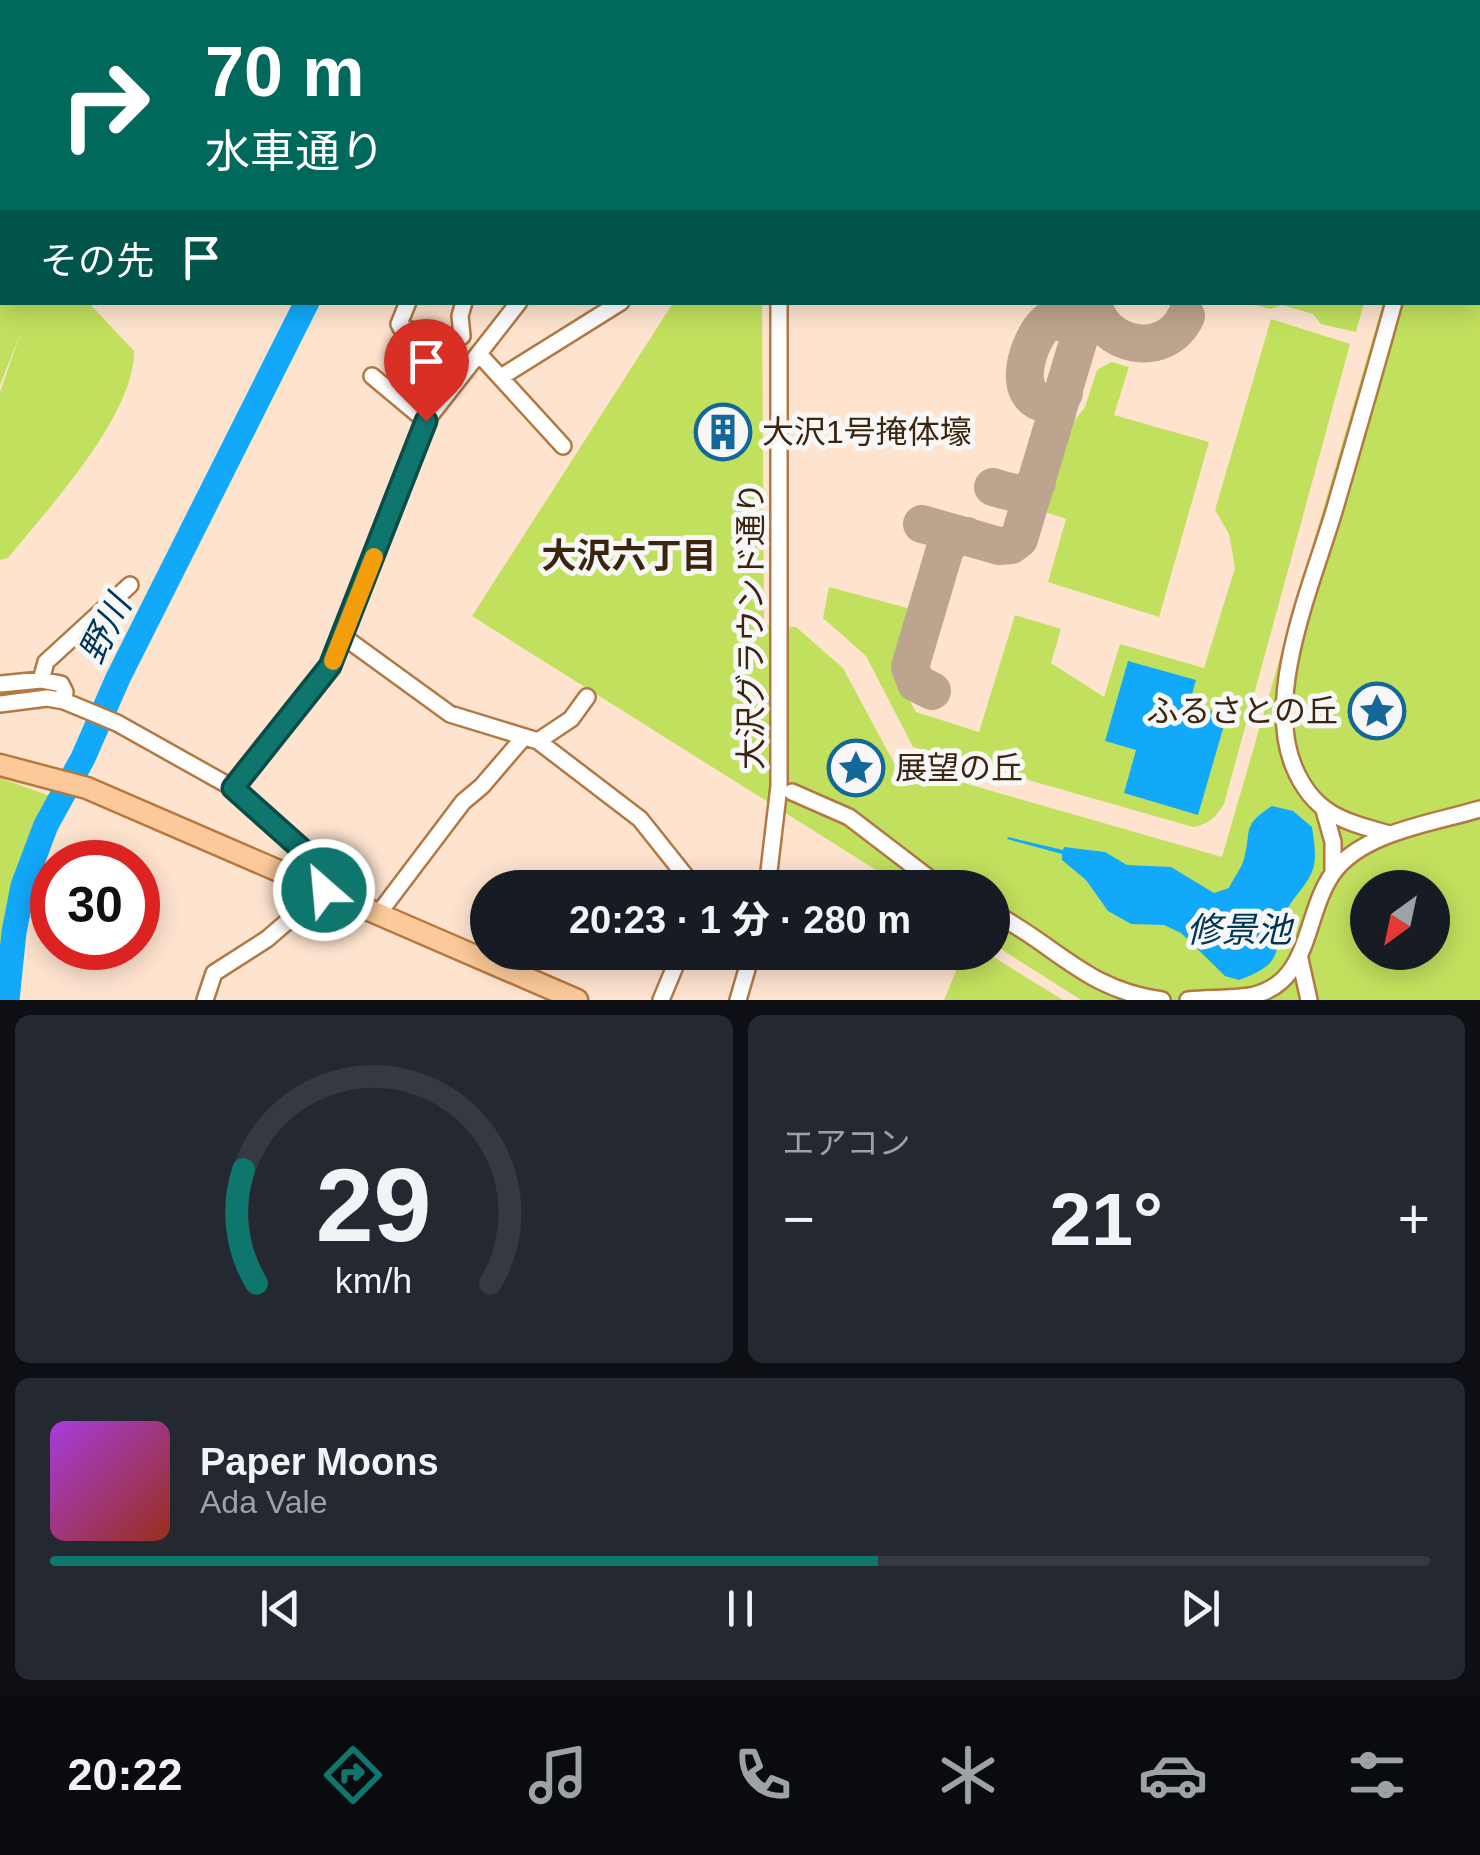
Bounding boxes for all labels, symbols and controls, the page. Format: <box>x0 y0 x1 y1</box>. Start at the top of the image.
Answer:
text: 70 m <box>205 33 365 111</box>
icon: right <box>40 40 170 170</box>
text: 水車通り <box>205 126 385 177</box>
icon: arrive <box>174 230 229 285</box>
text: その先 <box>40 240 154 282</box>
pin <box>384 319 469 422</box>
icon: arrive <box>399 334 454 389</box>
building icon: 大沢1号掩体壕 <box>693 402 753 462</box>
place label: 大沢1号掩体壕 <box>762 414 972 450</box>
street label: 大沢グラウンド通り <box>733 482 769 770</box>
district label: 大沢六丁目 <box>541 536 717 575</box>
water label: 野川 <box>71 585 140 669</box>
place icon: ふるさとの丘 <box>1347 681 1407 741</box>
place label: ふるさとの丘 <box>1146 693 1338 729</box>
place icon: 展望の丘 <box>826 738 886 798</box>
place label: 展望の丘 <box>895 750 1023 786</box>
position arrow <box>272 838 376 942</box>
speed limit sign: 30 <box>30 840 160 970</box>
north arrow <box>1350 870 1450 970</box>
map controls <box>1350 870 1450 970</box>
text: 20:23 · 1 分 · 280 m <box>569 899 911 941</box>
water label: 修景池 <box>1186 910 1294 949</box>
text: エアコン <box>783 1125 911 1161</box>
text: 29 <box>316 1147 432 1263</box>
text: 21° <box>1050 1177 1163 1261</box>
text: − <box>783 1188 815 1250</box>
text: + <box>1398 1188 1430 1250</box>
text: km/h <box>335 1261 412 1301</box>
text: Paper Moons <box>200 1441 439 1483</box>
text: Ada Vale <box>200 1484 328 1520</box>
icon: previous <box>253 1581 308 1636</box>
icon: pause <box>713 1581 768 1636</box>
icon: next <box>1173 1581 1228 1636</box>
icon: directions <box>318 1740 388 1810</box>
icon: music <box>523 1740 593 1810</box>
icon: phone <box>728 1740 798 1810</box>
icon: climate <box>933 1740 1003 1810</box>
icon: car <box>1138 1740 1208 1810</box>
icon: filters <box>1342 1740 1412 1810</box>
text: 20:22 <box>67 1749 183 1800</box>

